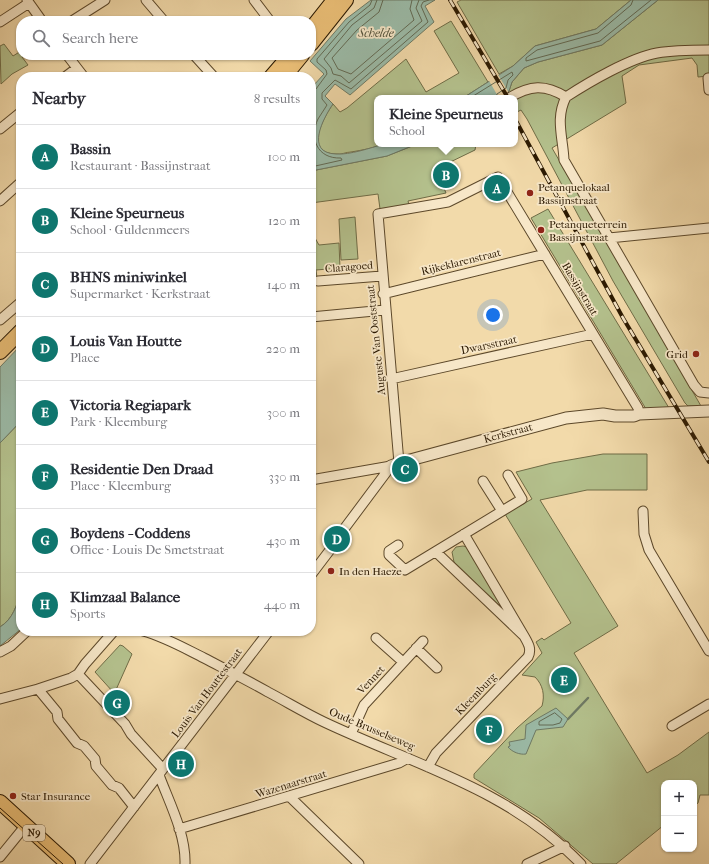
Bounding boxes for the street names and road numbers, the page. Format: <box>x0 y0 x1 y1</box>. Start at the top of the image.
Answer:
street label: Rijkeklarenstraat <box>420 246 502 278</box>
street label: Claragoed <box>324 258 375 276</box>
street label: Bassijnstraat <box>559 260 601 318</box>
street label: Auguste Van Ooststraat <box>364 284 388 397</box>
street label: Dwarsstraat <box>460 333 518 357</box>
street label: Kerkstraat <box>482 420 534 446</box>
street label: Louis Van Houttestraat <box>169 646 245 740</box>
street label: Vennet <box>354 663 387 698</box>
street label: Kleemburg <box>453 670 499 718</box>
street label: Oude Brusselseweg <box>327 705 417 753</box>
street label: Wazenaarstraat <box>253 767 328 801</box>
road number: N9 <box>23 825 45 841</box>

